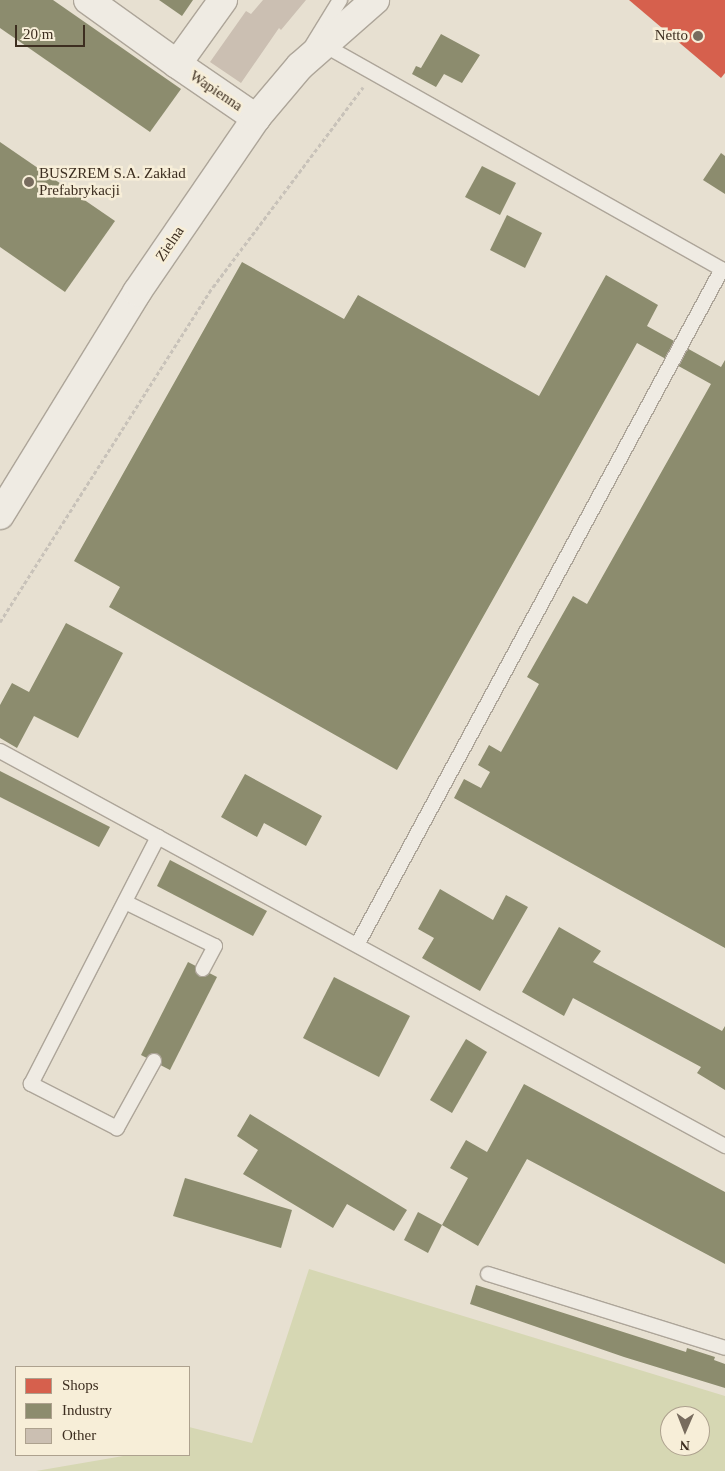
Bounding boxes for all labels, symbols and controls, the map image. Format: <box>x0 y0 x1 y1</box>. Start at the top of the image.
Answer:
scale bar <box>18 15 88 47</box>
text: 20 m <box>23 26 53 42</box>
place label: Netto <box>655 27 688 45</box>
marker: Netto <box>692 30 704 42</box>
street label: Wapienna <box>186 67 246 115</box>
place label: BUSZREM S.A. Zakład Prefabrykacji <box>39 164 186 199</box>
marker: BUSZREM S.A. Zakład Prefabrykacji <box>23 176 35 188</box>
street label: Zielna <box>152 223 188 265</box>
legend <box>15 1366 190 1456</box>
text: Shops <box>62 1377 99 1393</box>
text: Industry <box>62 1402 112 1418</box>
north arrow <box>660 1406 710 1456</box>
text: Other <box>62 1427 96 1443</box>
text: N <box>680 1438 690 1453</box>

